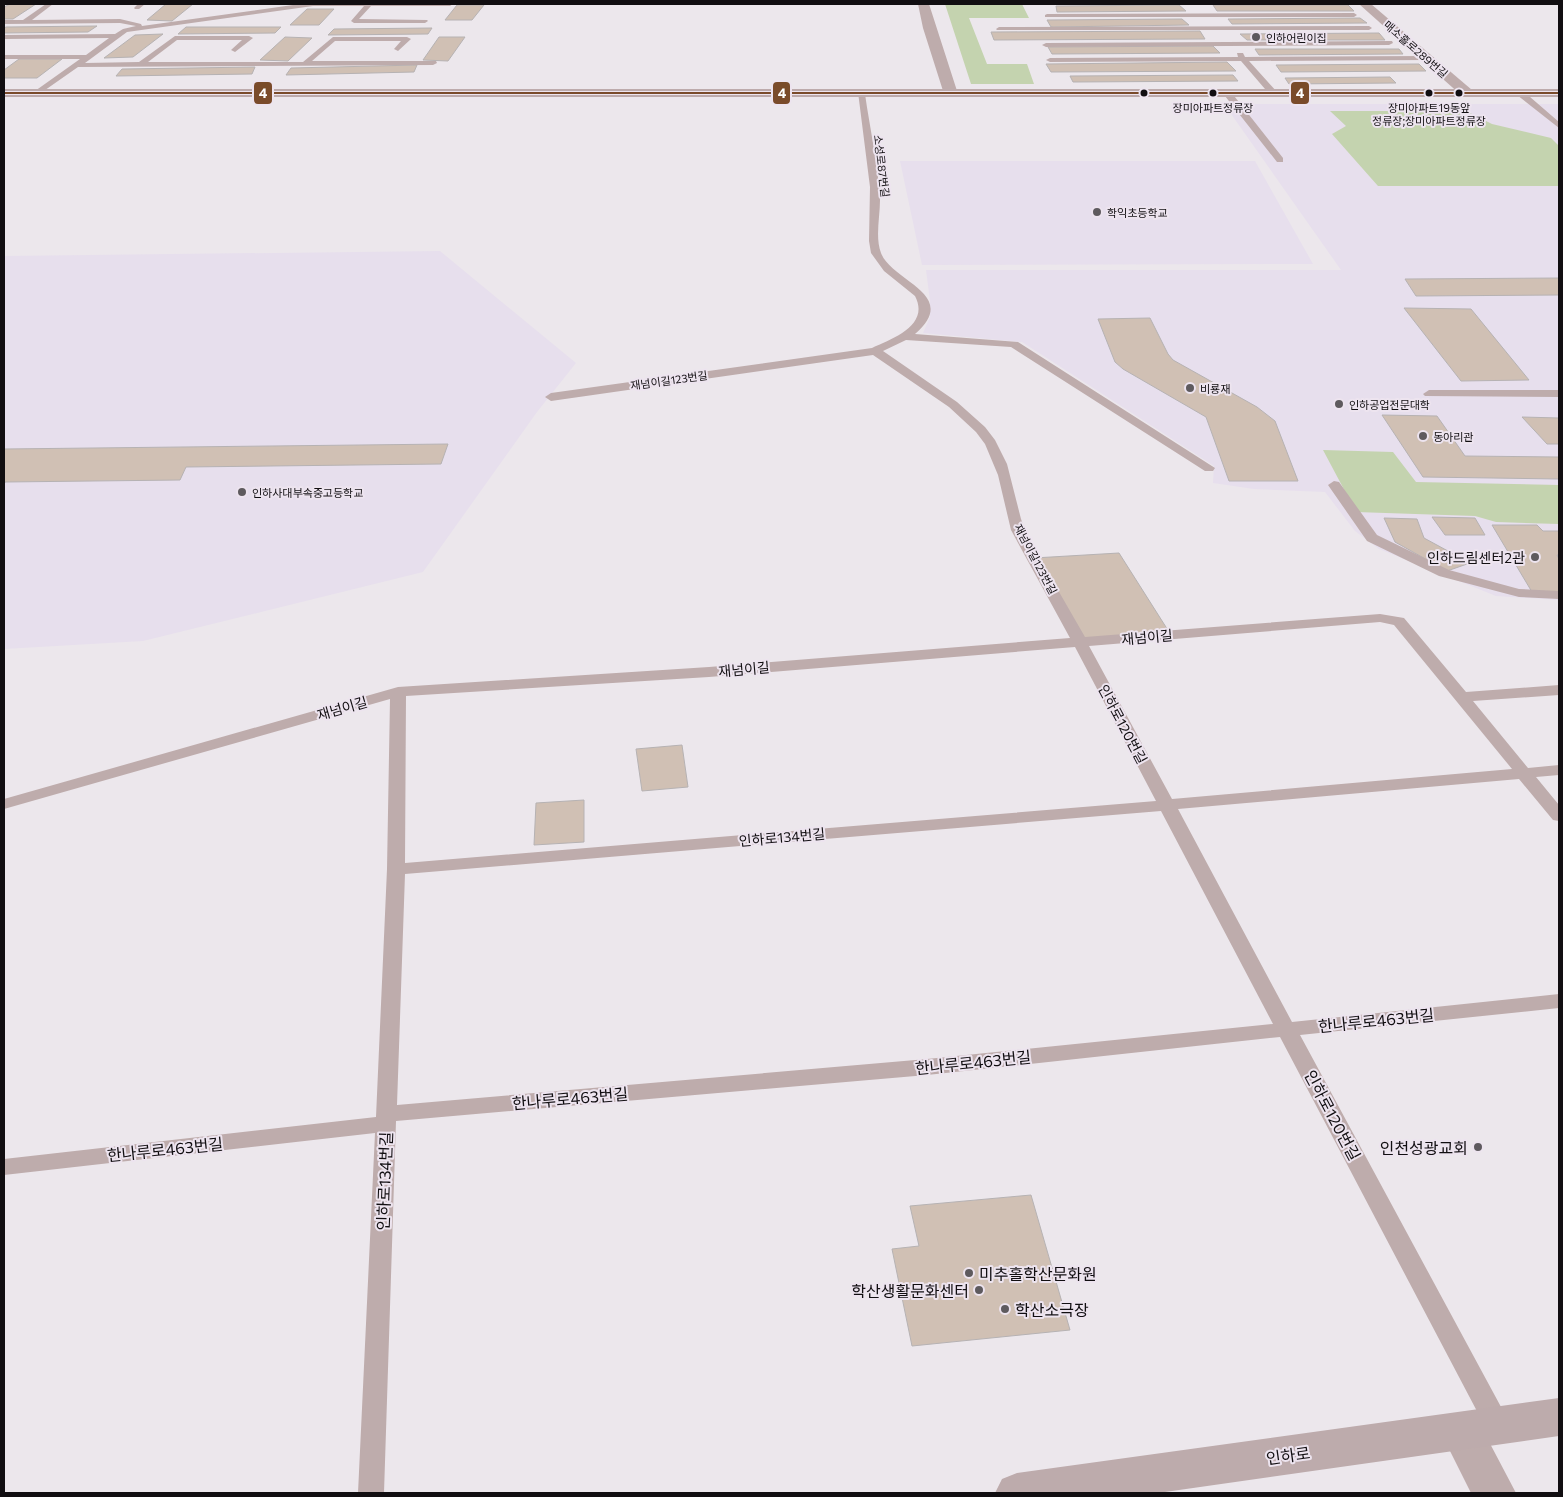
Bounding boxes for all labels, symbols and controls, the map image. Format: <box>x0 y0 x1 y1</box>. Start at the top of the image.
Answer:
street label: 매소홀로289번길 <box>1381 18 1451 80</box>
marker: 인하어린이집 <box>1250 31 1262 43</box>
place label: 인하어린이집 <box>1266 31 1327 44</box>
line badge: 4 <box>253 81 273 105</box>
line badge: 4 <box>772 81 791 105</box>
line badge: 4 <box>1290 81 1310 105</box>
text: 4 <box>259 84 268 101</box>
text: 4 <box>778 84 787 101</box>
text: 4 <box>1296 84 1305 101</box>
unlabelled marker <box>1139 88 1149 98</box>
marker: 장미아파트정류장 <box>1208 88 1218 98</box>
marker: 장미아파트19동앞 정류장;장미아파트정류장 <box>1424 88 1434 98</box>
unlabelled marker <box>1454 88 1464 98</box>
place label: 장미아파트정류장 <box>1173 101 1253 114</box>
place label: 장미아파트19동앞 정류장;장미아파트정류장 <box>1372 101 1486 128</box>
street label: 소성로87번길 <box>872 134 892 198</box>
marker: 학익초등학교 <box>1091 206 1103 218</box>
place label: 학익초등학교 <box>1107 206 1168 219</box>
street label: 재넘이길123번길 <box>630 368 708 392</box>
marker: 비룡재 <box>1184 382 1196 394</box>
place label: 비룡재 <box>1200 382 1230 395</box>
marker: 인하공업전문대학 <box>1333 398 1345 410</box>
place label: 인하공업전문대학 <box>1349 398 1430 411</box>
marker: 동아리관 <box>1417 430 1429 442</box>
place label: 동아리관 <box>1433 430 1473 443</box>
marker: 인하사대부속중고등학교 <box>236 486 248 498</box>
place label: 인하사대부속중고등학교 <box>252 486 363 499</box>
street label: 재넘이길123번길 <box>1012 522 1060 596</box>
place label: 인하드림센터2관 <box>1427 549 1525 566</box>
marker: 인하드림센터2관 <box>1529 551 1541 563</box>
street label: 재넘이길 <box>1121 626 1173 648</box>
street label: 재넘이길 <box>718 658 770 680</box>
street label: 인하로120번길 <box>1095 681 1151 767</box>
street label: 재넘이길 <box>315 693 369 723</box>
street label: 인하로134번길 <box>738 825 826 849</box>
street label: 한나루로463번길 <box>1317 1004 1435 1036</box>
street label: 한나루로463번길 <box>914 1046 1032 1078</box>
street label: 인하로120번길 <box>1301 1067 1365 1163</box>
street label: 한나루로463번길 <box>511 1083 629 1113</box>
street label: 인하로134번길 <box>373 1131 395 1231</box>
street label: 한나루로463번길 <box>106 1133 224 1165</box>
place label: 인천성광교회 <box>1380 1138 1468 1157</box>
marker: 인천성광교회 <box>1472 1141 1484 1153</box>
place label: 미추홀학산문화원 <box>979 1264 1097 1283</box>
marker: 미추홀학산문화원 <box>963 1267 975 1279</box>
place label: 학산생활문화센터 <box>851 1281 969 1300</box>
marker: 학산생활문화센터 <box>973 1284 985 1296</box>
place label: 학산소극장 <box>1015 1300 1089 1319</box>
marker: 학산소극장 <box>999 1303 1011 1315</box>
street label: 인하로 <box>1265 1442 1311 1467</box>

